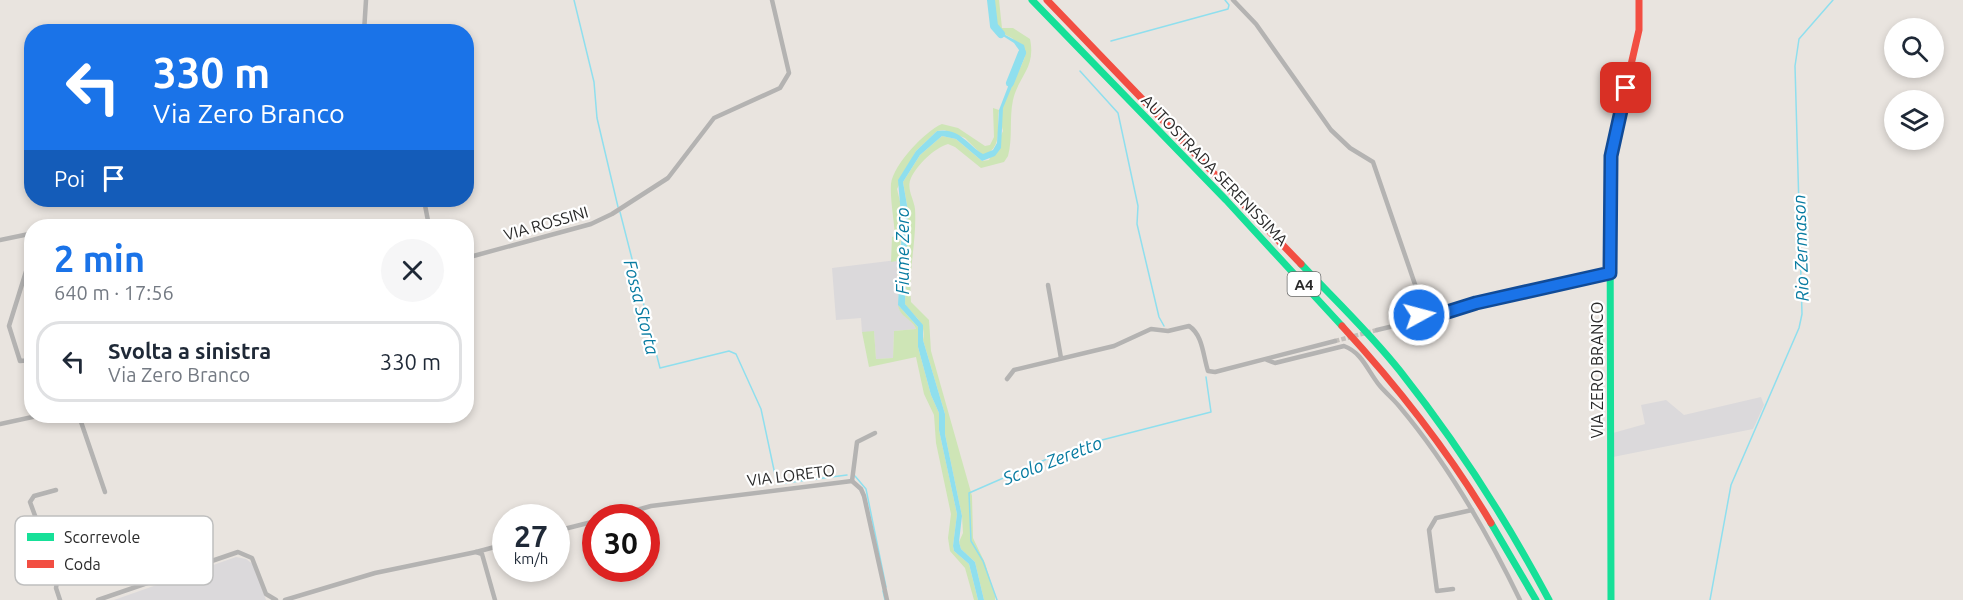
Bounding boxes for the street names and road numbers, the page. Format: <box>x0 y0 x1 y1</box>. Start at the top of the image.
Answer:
street label: AUTOSTRADA SERENISSIMA <box>1138 91 1292 250</box>
street label: VIA ROSSINI <box>502 202 590 244</box>
road number: A4 <box>1288 272 1320 296</box>
street label: VIA ZERO BRANCO <box>1588 302 1606 438</box>
street label: VIA LORETO <box>746 461 836 489</box>

